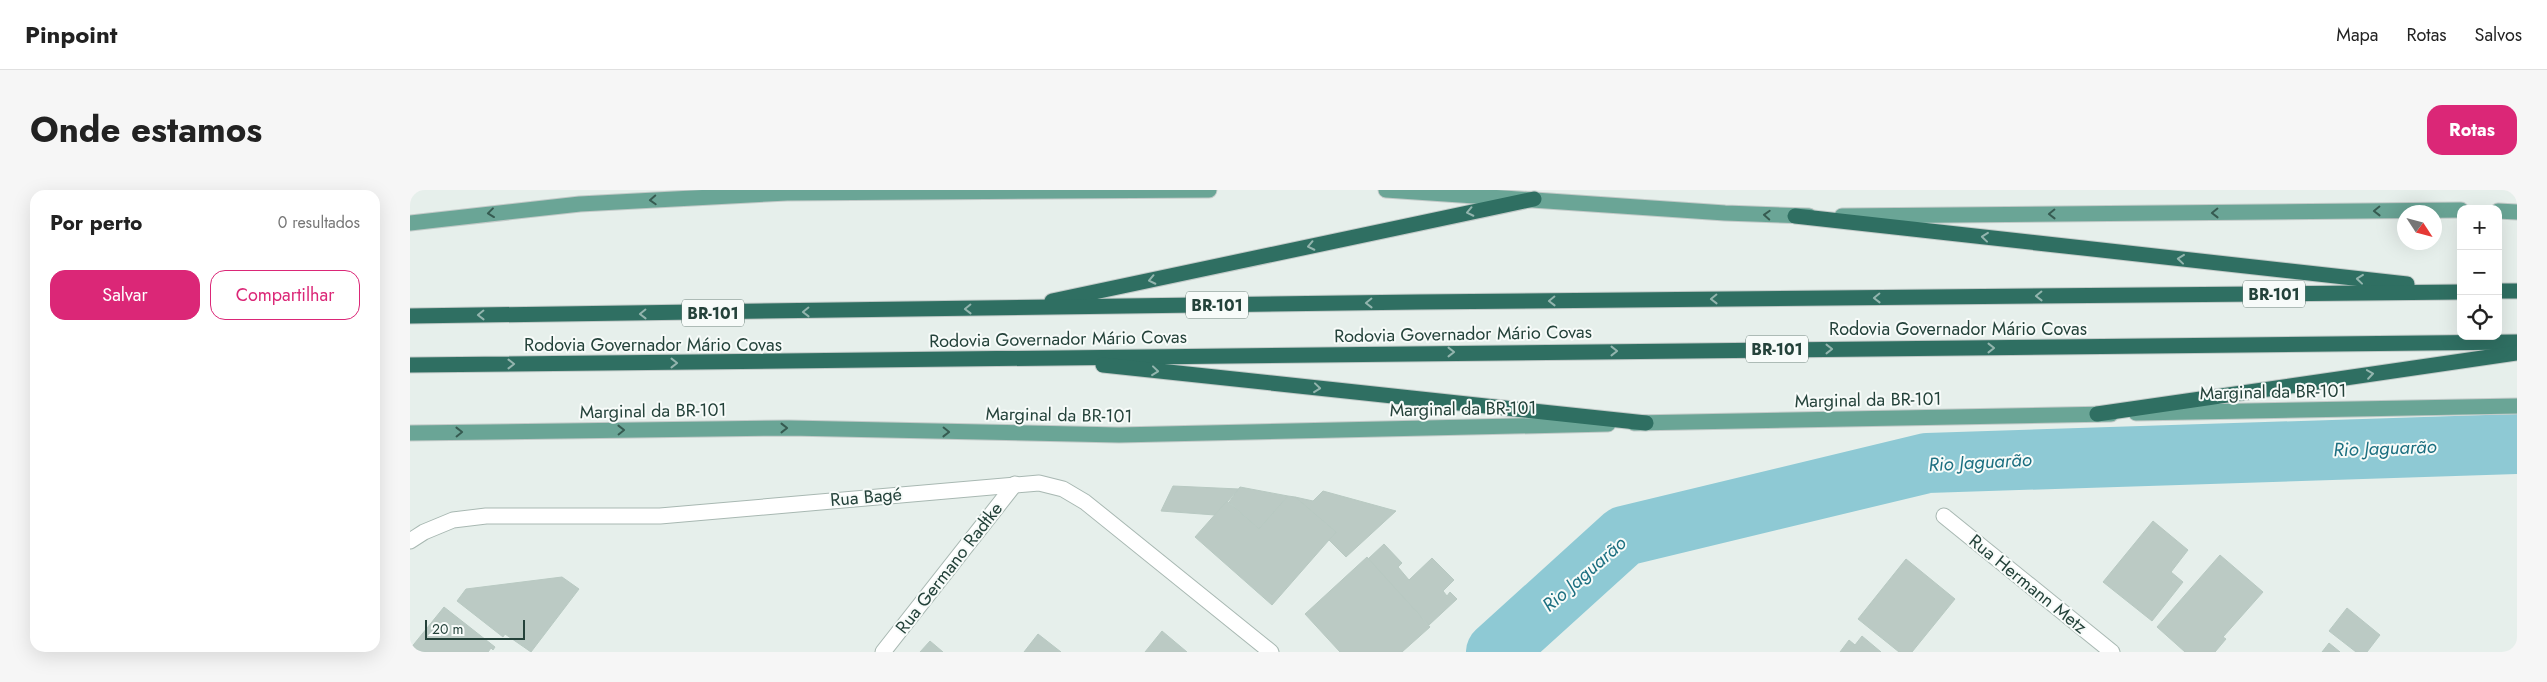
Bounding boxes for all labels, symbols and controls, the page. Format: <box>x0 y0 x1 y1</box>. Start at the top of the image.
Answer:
text: Pinpoint <box>25 17 117 52</box>
text: Mapa <box>2336 22 2378 48</box>
text: Rotas <box>2406 22 2447 48</box>
text: Salvos <box>2475 22 2522 48</box>
text: Onde estamos <box>30 105 262 155</box>
button: Rotas <box>2427 105 2517 155</box>
one-way arrow <box>648 195 656 206</box>
north arrow <box>2397 205 2442 250</box>
map controls <box>2457 205 2502 340</box>
button: + <box>2457 205 2502 250</box>
one-way arrow <box>1465 206 1474 217</box>
one-way arrow <box>2373 206 2380 216</box>
one-way arrow <box>486 207 494 218</box>
text: Por perto <box>50 208 142 238</box>
one-way arrow <box>2210 208 2218 218</box>
one-way arrow <box>2048 209 2056 219</box>
one-way arrow <box>1763 210 1771 221</box>
text: 0 resultados <box>278 211 360 234</box>
one-way arrow <box>1981 232 1989 243</box>
one-way arrow <box>1306 240 1315 251</box>
button: − <box>2457 250 2502 295</box>
one-way arrow <box>2177 254 2185 265</box>
button: Salvar <box>50 270 200 320</box>
button: Compartilhar <box>210 270 360 320</box>
one-way arrow <box>1147 274 1156 284</box>
one-way arrow <box>2356 274 2364 285</box>
road number: BR-101 <box>2243 280 2305 308</box>
one-way arrow <box>2035 291 2042 301</box>
road number: BR-101 <box>1186 292 1248 318</box>
one-way arrow <box>1872 293 1880 303</box>
one-way arrow <box>1710 294 1718 304</box>
button: locate <box>2457 295 2502 340</box>
one-way arrow <box>1547 296 1555 306</box>
one-way arrow <box>1365 298 1372 308</box>
road number: BR-101 <box>682 300 744 326</box>
one-way arrow <box>964 304 972 314</box>
one-way arrow <box>801 307 809 317</box>
one-way arrow <box>639 309 646 319</box>
one-way arrow <box>476 310 484 320</box>
street label: Rodovia Governador Mário Covas <box>1829 316 2087 342</box>
street label: Rodovia Governador Mário Covas <box>1334 319 1592 349</box>
street label: Rodovia Governador Mário Covas <box>929 324 1187 354</box>
street label: Rodovia Governador Mário Covas <box>524 332 782 358</box>
road number: BR-101 <box>1746 336 1808 362</box>
one-way arrow <box>1988 343 1996 353</box>
one-way arrow <box>1826 344 1833 354</box>
one-way arrow <box>1610 346 1618 356</box>
one-way arrow <box>1448 347 1456 357</box>
one-way arrow <box>670 358 678 368</box>
one-way arrow <box>508 359 515 369</box>
one-way arrow <box>1152 365 1160 376</box>
one-way arrow <box>2366 370 2375 380</box>
street label: Marginal da BR-101 <box>2199 378 2347 406</box>
one-way arrow <box>1313 382 1321 393</box>
street label: Marginal da BR-101 <box>1794 386 1942 414</box>
street label: Marginal da BR-101 <box>1389 395 1537 423</box>
street label: Marginal da BR-101 <box>579 397 727 425</box>
street label: Marginal da BR-101 <box>985 401 1133 429</box>
one-way arrow <box>780 423 788 433</box>
one-way arrow <box>618 425 625 435</box>
one-way arrow <box>942 426 950 437</box>
one-way arrow <box>455 427 463 437</box>
water label: Rio Jaguarão <box>2333 433 2437 463</box>
water label: Rio Jaguarão <box>1928 446 2032 478</box>
street label: Rua Bagé <box>829 481 903 513</box>
street label: Rua Germano Radtke <box>889 497 1009 639</box>
street label: Rua Hermann Metz <box>1963 528 2093 640</box>
water label: Rio Jaguarão <box>1536 530 1632 618</box>
scale bar <box>425 617 525 640</box>
text: 20 m <box>432 619 464 639</box>

